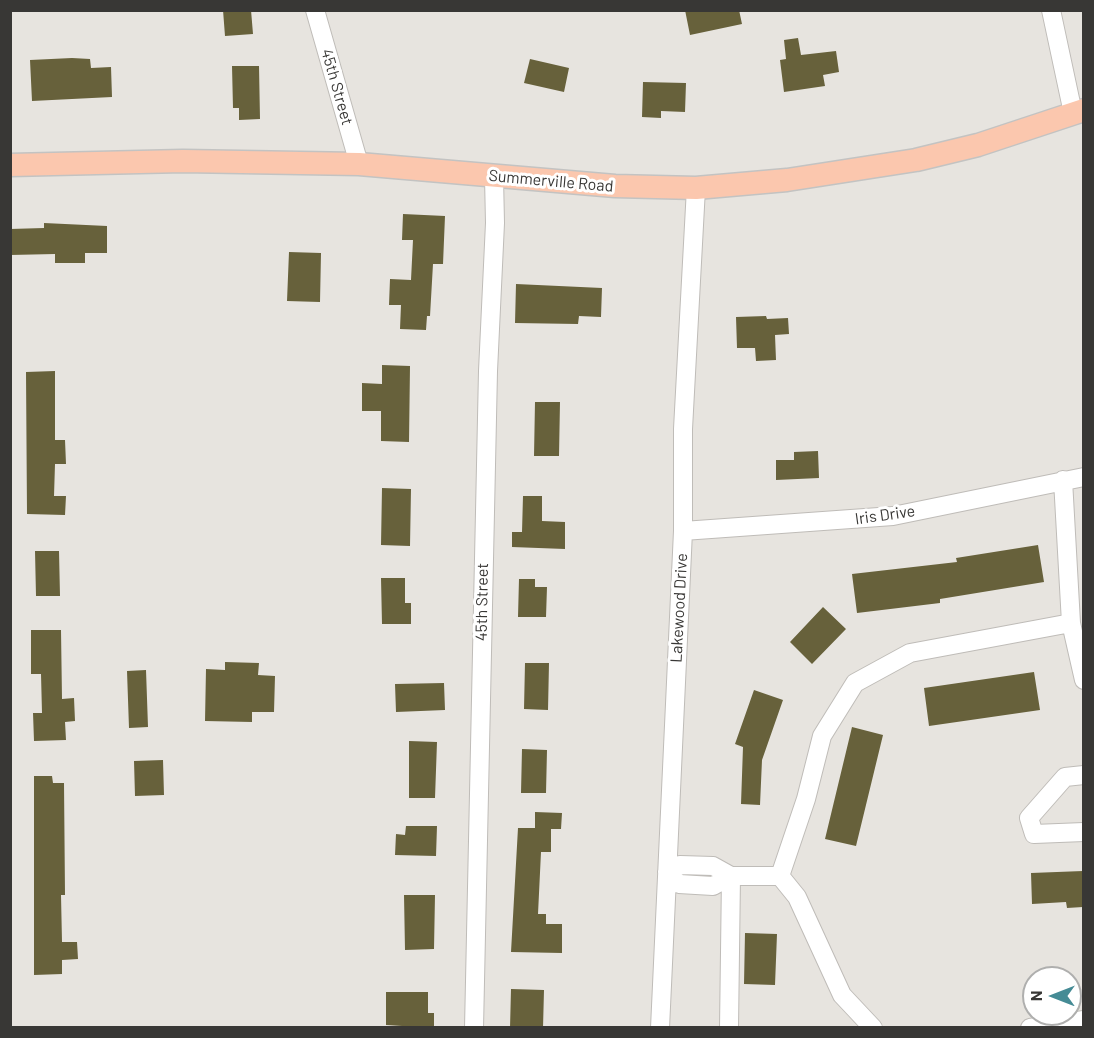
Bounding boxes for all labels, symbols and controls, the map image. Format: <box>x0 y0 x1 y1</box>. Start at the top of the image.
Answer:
street label: 45th Street <box>317 47 357 127</box>
street label: Summerville Road <box>488 166 614 196</box>
street label: Iris Drive <box>854 501 916 529</box>
street label: Lakewood Drive <box>667 553 691 663</box>
street label: 45th Street <box>472 563 492 641</box>
north arrow <box>1022 966 1082 1026</box>
text: N <box>1026 991 1045 1001</box>

